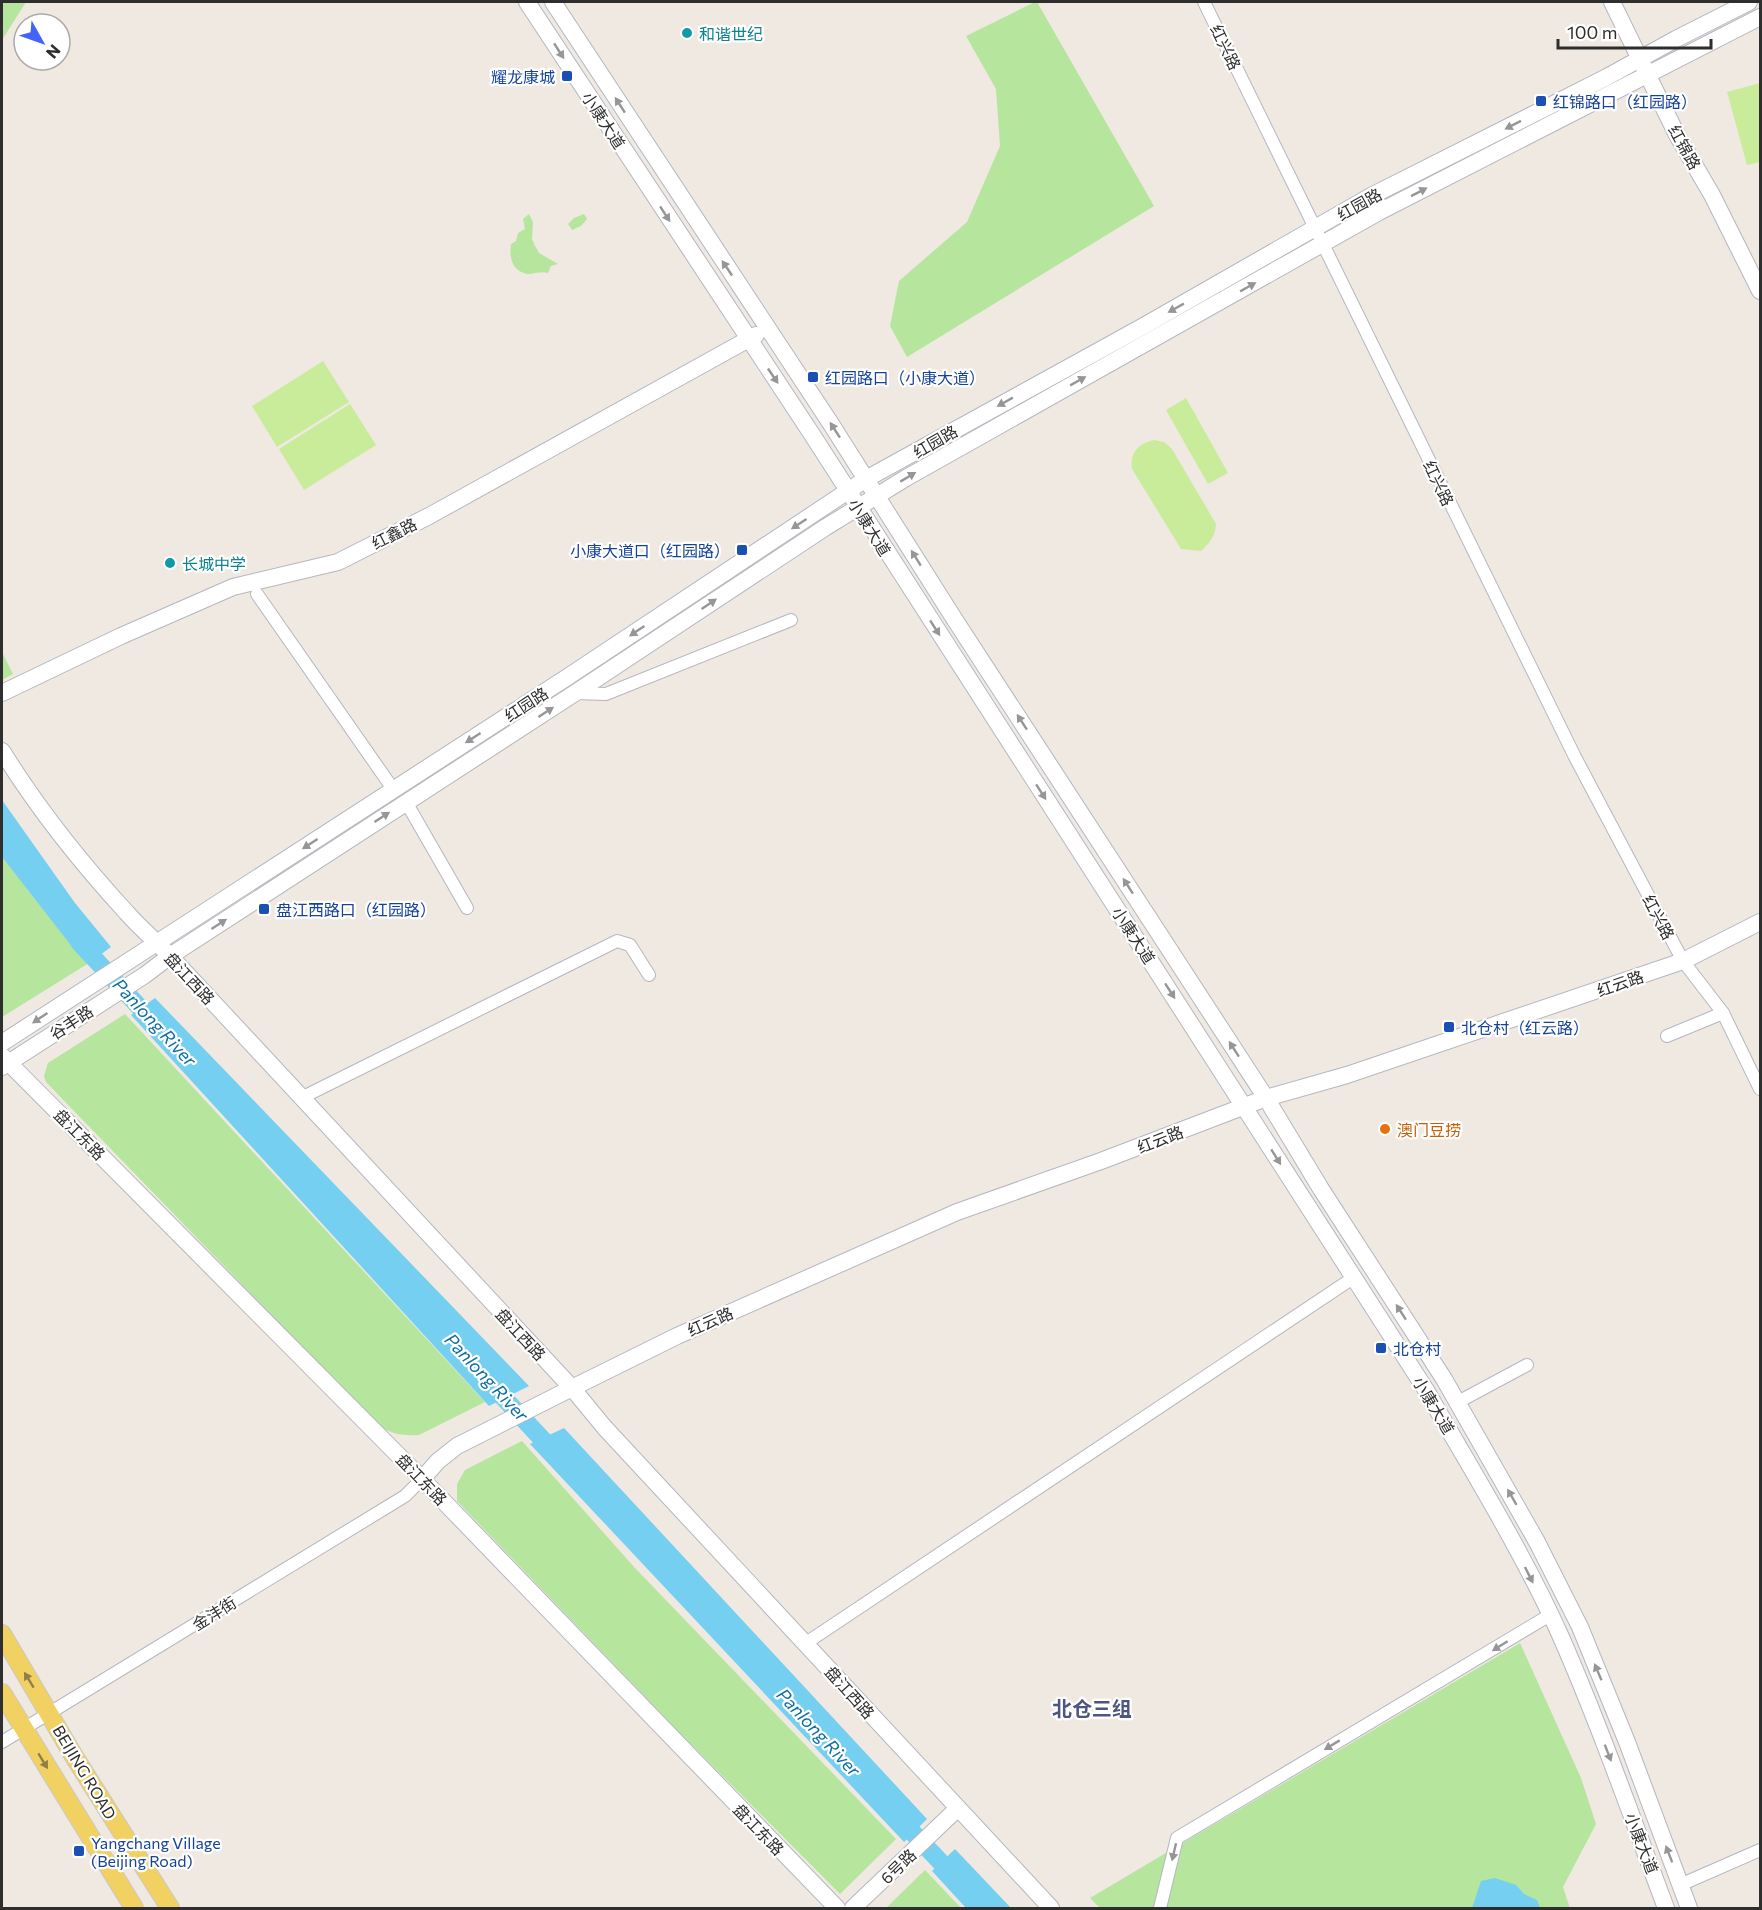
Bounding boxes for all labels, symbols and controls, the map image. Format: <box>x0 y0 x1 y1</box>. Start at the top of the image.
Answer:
north arrow <box>12 12 72 72</box>
scale bar <box>1558 12 1711 50</box>
street label: 红兴路 <box>1207 21 1245 73</box>
text: 100 m <box>1567 21 1617 43</box>
place label: 和谐世纪 <box>699 24 763 43</box>
marker: 和谐世纪 <box>680 26 694 40</box>
text: N <box>43 41 65 63</box>
one-way arrow <box>553 42 564 59</box>
place label: 耀龙康城 <box>491 67 555 86</box>
marker: 耀龙康城 <box>560 69 574 83</box>
street label: 小康大道 <box>579 88 629 152</box>
place label: 红锦路口（红园路） <box>1553 92 1697 111</box>
marker: 红锦路口（红园路） <box>1534 94 1548 108</box>
one-way arrow <box>614 96 625 113</box>
one-way arrow <box>1505 120 1522 129</box>
street label: 红锦路 <box>1665 121 1705 173</box>
street label: 红园路 <box>1333 184 1385 224</box>
one-way arrow <box>1410 187 1427 196</box>
one-way arrow <box>659 206 670 222</box>
one-way arrow <box>721 260 733 276</box>
one-way arrow <box>1240 282 1257 292</box>
one-way arrow <box>1167 303 1184 313</box>
one-way arrow <box>767 368 779 384</box>
place label: 红园路口（小康大道） <box>825 368 985 387</box>
marker: 红园路口（小康大道） <box>806 370 820 384</box>
one-way arrow <box>1070 376 1087 386</box>
one-way arrow <box>996 397 1013 407</box>
street label: 红园路 <box>909 421 961 461</box>
one-way arrow <box>829 422 840 438</box>
street label: 红兴路 <box>1420 457 1458 509</box>
one-way arrow <box>900 472 917 482</box>
street label: 小康大道 <box>845 495 895 559</box>
street label: 红鑫路 <box>368 514 420 552</box>
one-way arrow <box>791 518 807 529</box>
place label: 小康大道口（红园路） <box>570 541 730 560</box>
marker: 小康大道口（红园路） <box>735 543 749 557</box>
one-way arrow <box>911 550 922 566</box>
place label: 长城中学 <box>182 554 246 573</box>
marker: 长城中学 <box>163 556 177 570</box>
one-way arrow <box>701 599 717 610</box>
one-way arrow <box>929 620 940 636</box>
one-way arrow <box>629 625 645 637</box>
street label: 红园路 <box>501 683 551 725</box>
one-way arrow <box>538 707 554 718</box>
one-way arrow <box>1016 714 1027 730</box>
one-way arrow <box>465 732 481 743</box>
one-way arrow <box>1035 784 1046 800</box>
one-way arrow <box>374 812 390 823</box>
one-way arrow <box>301 838 318 849</box>
one-way arrow <box>1123 878 1134 894</box>
street label: 红兴路 <box>1639 891 1679 943</box>
place label: 盘江西路口（红园路） <box>276 900 436 919</box>
marker: 盘江西路口（红园路） <box>257 902 271 916</box>
street label: 小康大道 <box>1109 903 1159 967</box>
one-way arrow <box>211 919 227 930</box>
street label: 盘江西路 <box>161 948 219 1008</box>
street label: 红云路 <box>1594 966 1646 1000</box>
water label: Panlong River <box>109 973 202 1071</box>
one-way arrow <box>1164 982 1176 998</box>
street label: 谷丰路 <box>46 1001 96 1043</box>
one-way arrow <box>32 1012 48 1023</box>
place label: 北仓村（红云路） <box>1461 1018 1589 1037</box>
marker: 北仓村（红云路） <box>1442 1020 1456 1034</box>
one-way arrow <box>1228 1042 1240 1058</box>
street label: 盘江东路 <box>51 1105 109 1163</box>
place label: 澳门豆捞 <box>1397 1120 1461 1139</box>
street label: 红云路 <box>1134 1122 1186 1156</box>
marker: 澳门豆捞 <box>1378 1122 1392 1136</box>
one-way arrow <box>1270 1149 1281 1165</box>
street label: 红云路 <box>684 1303 736 1339</box>
street label: 盘江西路 <box>492 1304 550 1364</box>
one-way arrow <box>1396 1304 1407 1320</box>
water label: Panlong River <box>441 1328 534 1426</box>
place label: 北仓村 <box>1393 1339 1441 1358</box>
marker: 北仓村 <box>1374 1341 1388 1355</box>
street label: 小康大道 <box>1409 1373 1459 1437</box>
street label: 盘江东路 <box>393 1449 451 1509</box>
one-way arrow <box>1507 1489 1517 1506</box>
one-way arrow <box>1525 1566 1534 1583</box>
street label: 金沣街 <box>189 1592 239 1634</box>
one-way arrow <box>1492 1640 1508 1651</box>
street label: 盘江西路 <box>822 1662 878 1722</box>
one-way arrow <box>1593 1663 1602 1681</box>
one-way arrow <box>24 1672 35 1688</box>
water label: Panlong River <box>773 1683 866 1781</box>
district label: 北仓三组 <box>1052 1696 1132 1720</box>
street label: BEIJING ROAD <box>50 1722 120 1822</box>
one-way arrow <box>1324 1740 1340 1751</box>
one-way arrow <box>1604 1744 1613 1762</box>
one-way arrow <box>38 1753 49 1769</box>
street label: 盘江东路 <box>730 1799 788 1859</box>
street label: 小康大道 <box>1622 1810 1662 1876</box>
place label: Yangchang Village (Beijing Road) <box>91 1833 221 1870</box>
one-way arrow <box>1168 1843 1178 1861</box>
marker: Yangchang Village (Beijing Road) <box>72 1844 86 1858</box>
street label: 6号路 <box>876 1845 920 1887</box>
one-way arrow <box>1663 1845 1673 1863</box>

